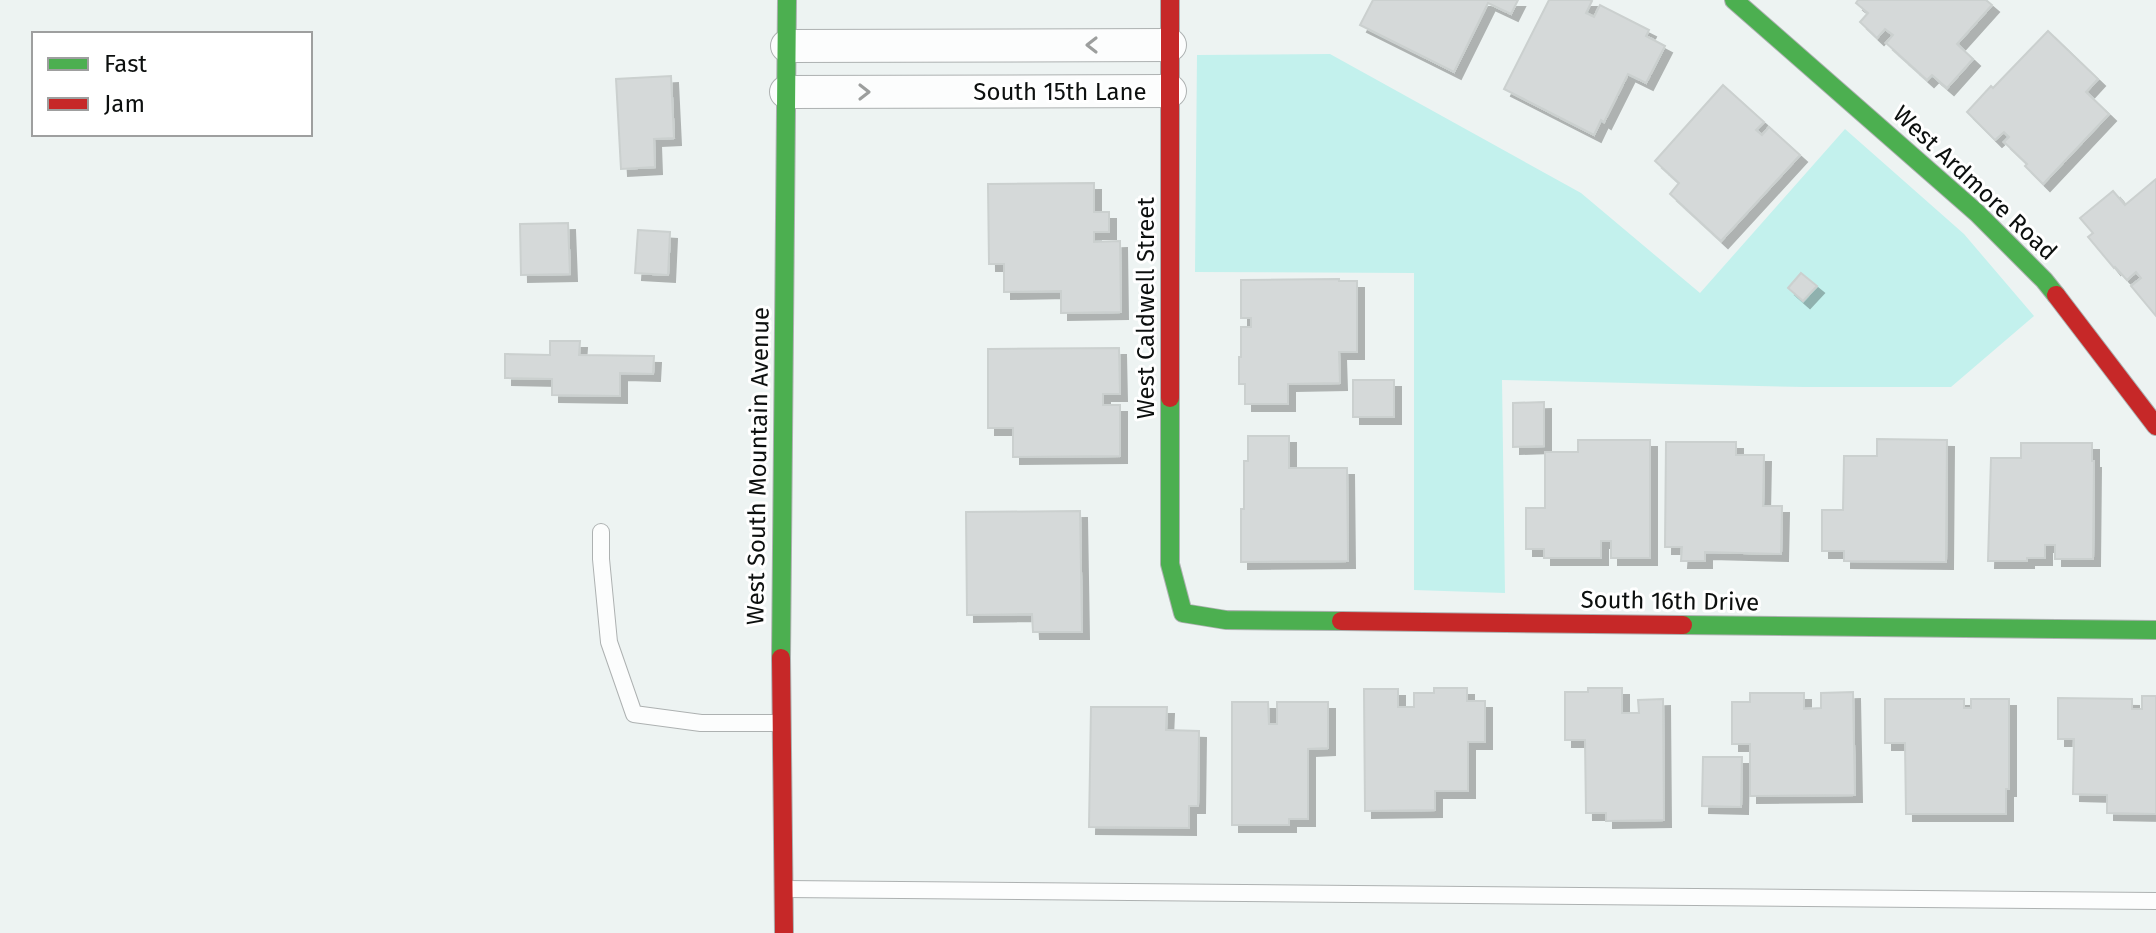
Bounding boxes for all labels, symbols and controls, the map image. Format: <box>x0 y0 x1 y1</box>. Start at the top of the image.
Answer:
legend <box>32 32 312 136</box>
one-way arrow <box>1085 36 1098 54</box>
text: Fast <box>104 50 147 78</box>
street label: South 15th Lane <box>973 78 1147 106</box>
one-way arrow <box>858 83 871 101</box>
text: Jam <box>104 90 145 118</box>
street label: West Ardmore Road <box>1887 100 2063 266</box>
street label: West Caldwell Street <box>1132 197 1160 419</box>
street label: West South Mountain Avenue <box>741 307 775 625</box>
street label: South 16th Drive <box>1580 585 1760 617</box>

